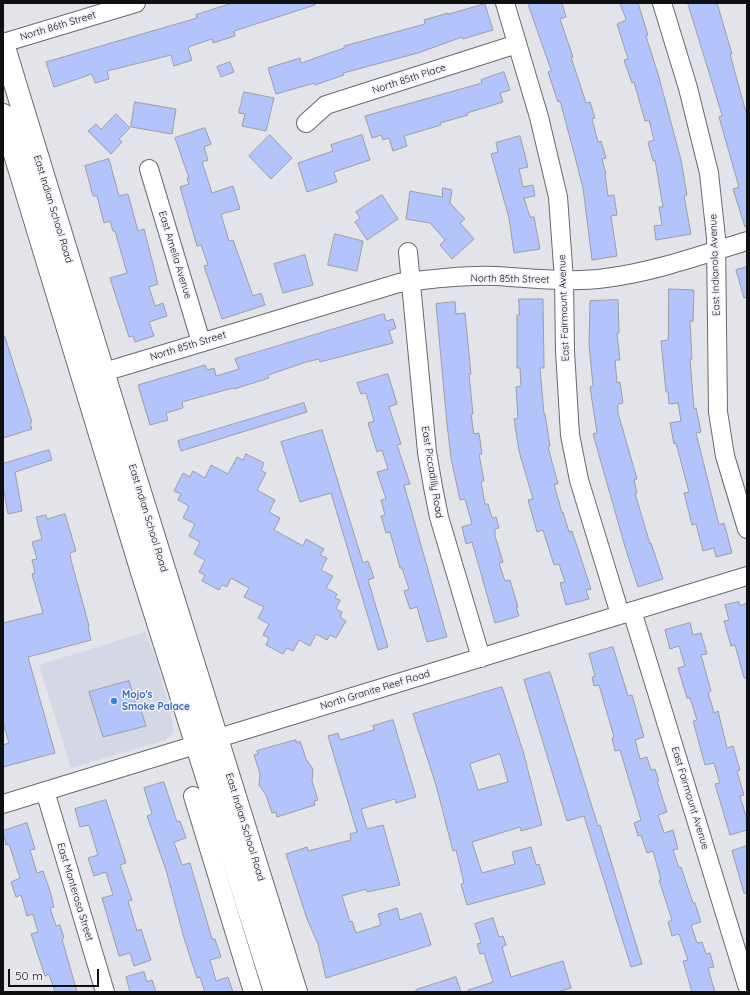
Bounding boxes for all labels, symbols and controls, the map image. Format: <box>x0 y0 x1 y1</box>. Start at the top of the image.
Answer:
street label: North 86th Street <box>19 9 97 43</box>
street label: North 85th Place <box>371 61 447 97</box>
street label: East Indian School Road <box>31 154 75 264</box>
street label: East Amelia Avenue <box>156 210 194 300</box>
street label: East Indianola Avenue <box>707 214 723 316</box>
street label: East Fairmount Avenue <box>556 254 572 362</box>
street label: North 85th Street <box>470 272 550 286</box>
street label: North 85th Street <box>148 329 228 363</box>
street label: East Piccadilly Road <box>419 425 445 519</box>
street label: East Indian School Road <box>126 463 170 573</box>
street label: North Granite Reef Road <box>319 668 431 712</box>
place label: Mojo's Smoke Palace <box>122 689 190 712</box>
marker: Mojo's Smoke Palace <box>109 696 119 706</box>
street label: East Fairmount Avenue <box>669 745 711 851</box>
street label: East Indian School Road <box>223 772 267 882</box>
street label: East Monterosa Street <box>54 841 96 943</box>
scale bar <box>10 961 101 987</box>
text: 50 m <box>15 968 43 983</box>

